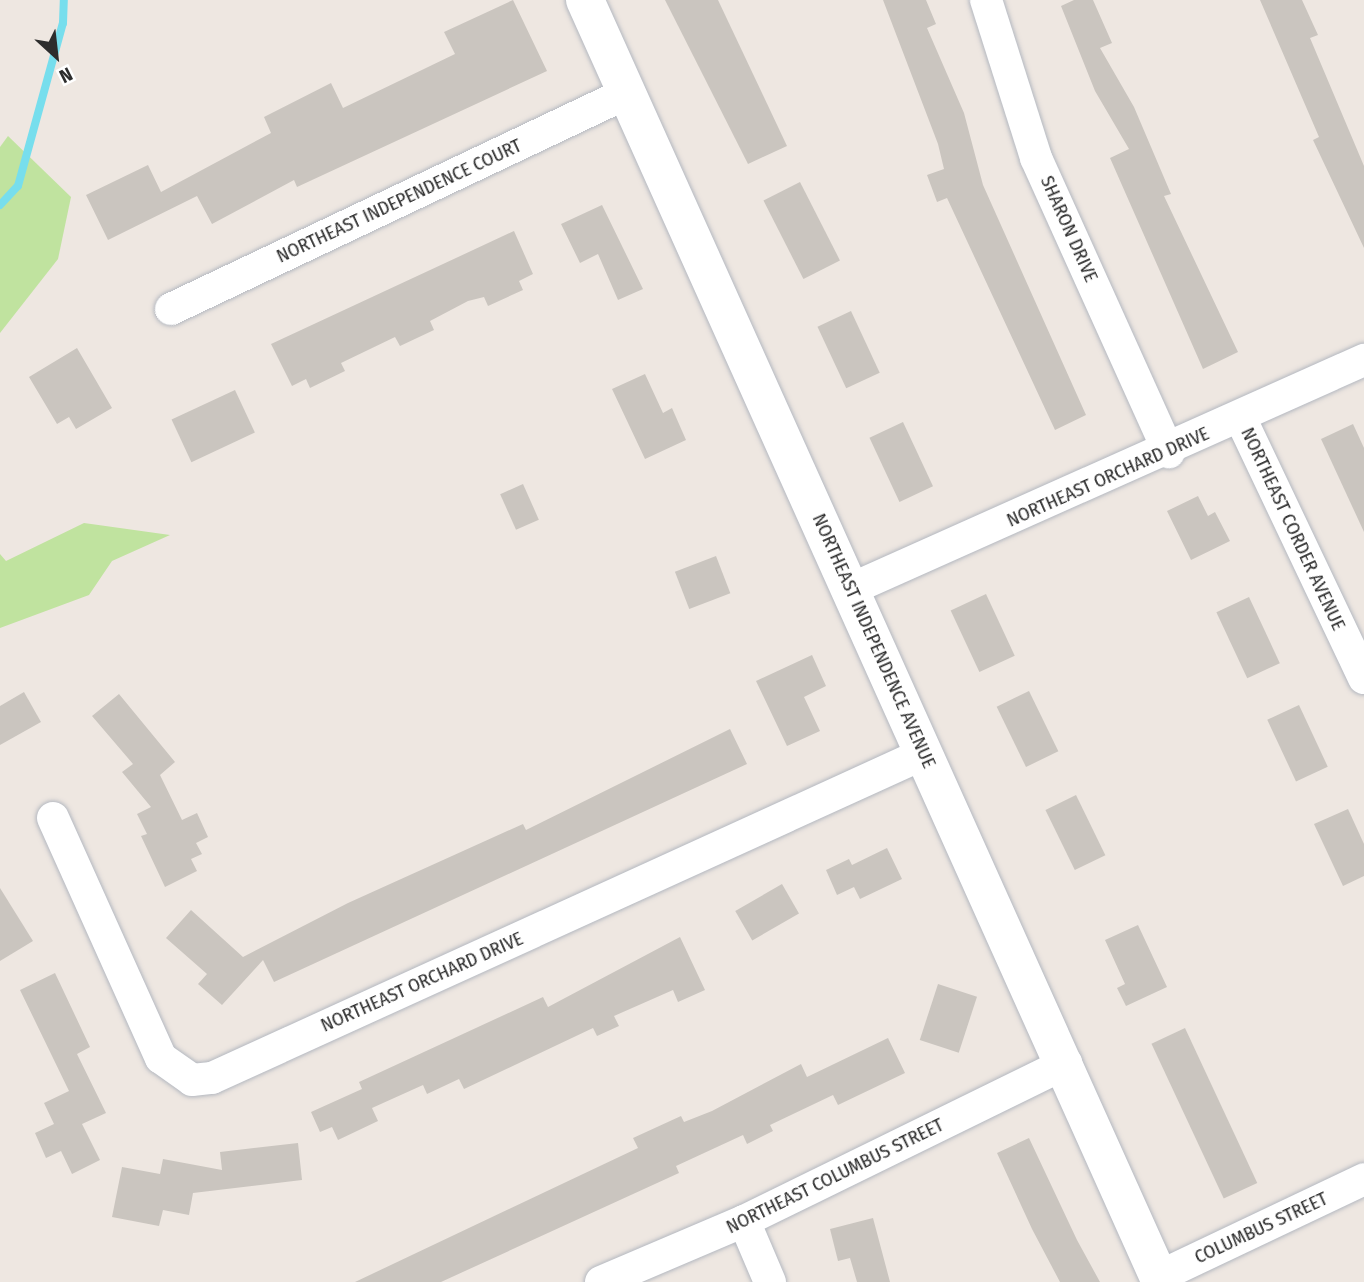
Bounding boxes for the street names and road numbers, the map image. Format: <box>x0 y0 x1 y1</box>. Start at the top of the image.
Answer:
street label: NORTHEAST INDEPENDENCE COURT <box>273 134 525 268</box>
street label: SHARON DRIVE <box>1035 172 1103 286</box>
street label: NORTHEAST ORCHARD DRIVE <box>1003 422 1213 532</box>
street label: NORTHEAST CORDER AVENUE <box>1236 424 1350 634</box>
street label: NORTHEAST INDEPENDENCE AVENUE <box>807 510 941 772</box>
street label: NORTHEAST ORCHARD DRIVE <box>317 927 527 1037</box>
street label: NORTHEAST COLUMBUS STREET <box>723 1113 947 1239</box>
street label: COLUMBUS STREET <box>1191 1187 1331 1269</box>

